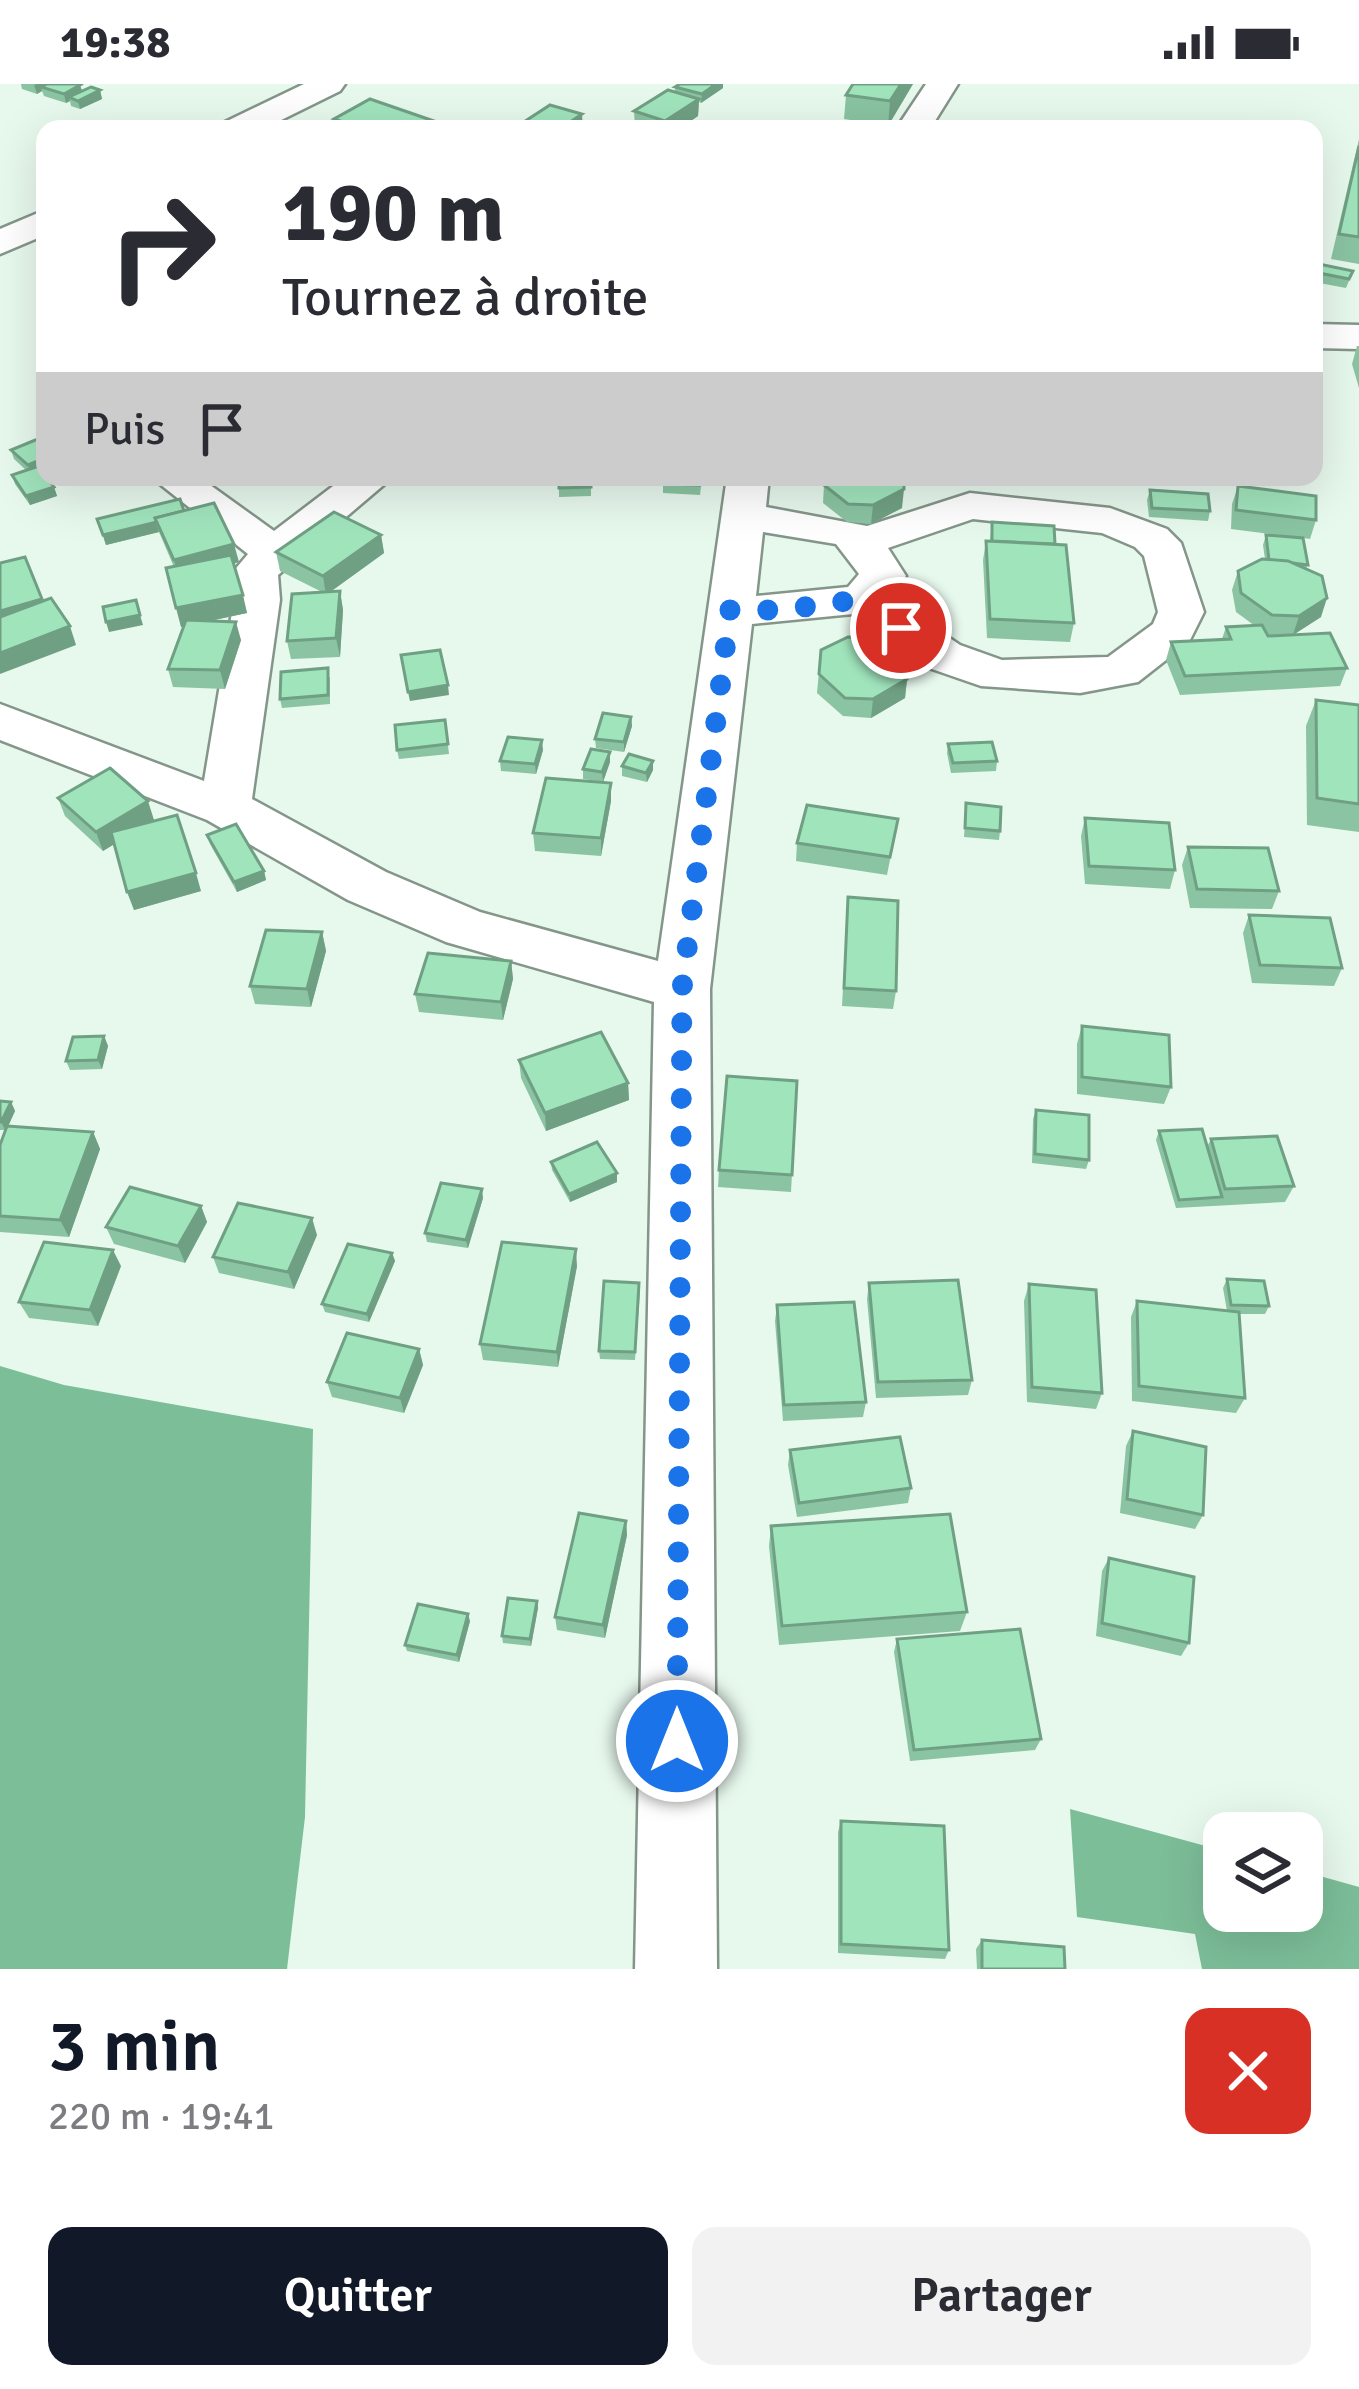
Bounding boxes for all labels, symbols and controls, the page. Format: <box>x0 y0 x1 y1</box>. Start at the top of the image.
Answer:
text: 19:38 <box>60 15 170 70</box>
text: 190 m <box>282 161 504 265</box>
icon: right <box>84 168 240 324</box>
text: Tournez à droite <box>282 264 649 331</box>
icon: arrive <box>189 396 255 462</box>
text: Puis <box>84 402 165 457</box>
pin <box>850 577 952 679</box>
icon: arrive <box>868 595 934 661</box>
position arrow <box>614 1678 740 1804</box>
map controls <box>1203 1812 1323 1932</box>
button: layers <box>1203 1812 1323 1932</box>
text: 3 min <box>48 2002 220 2091</box>
button: close <box>1185 2008 1311 2134</box>
text: 220 m · 19:41 <box>48 2092 275 2140</box>
button: Quitter <box>48 2227 668 2365</box>
button: Partager <box>692 2227 1311 2365</box>

